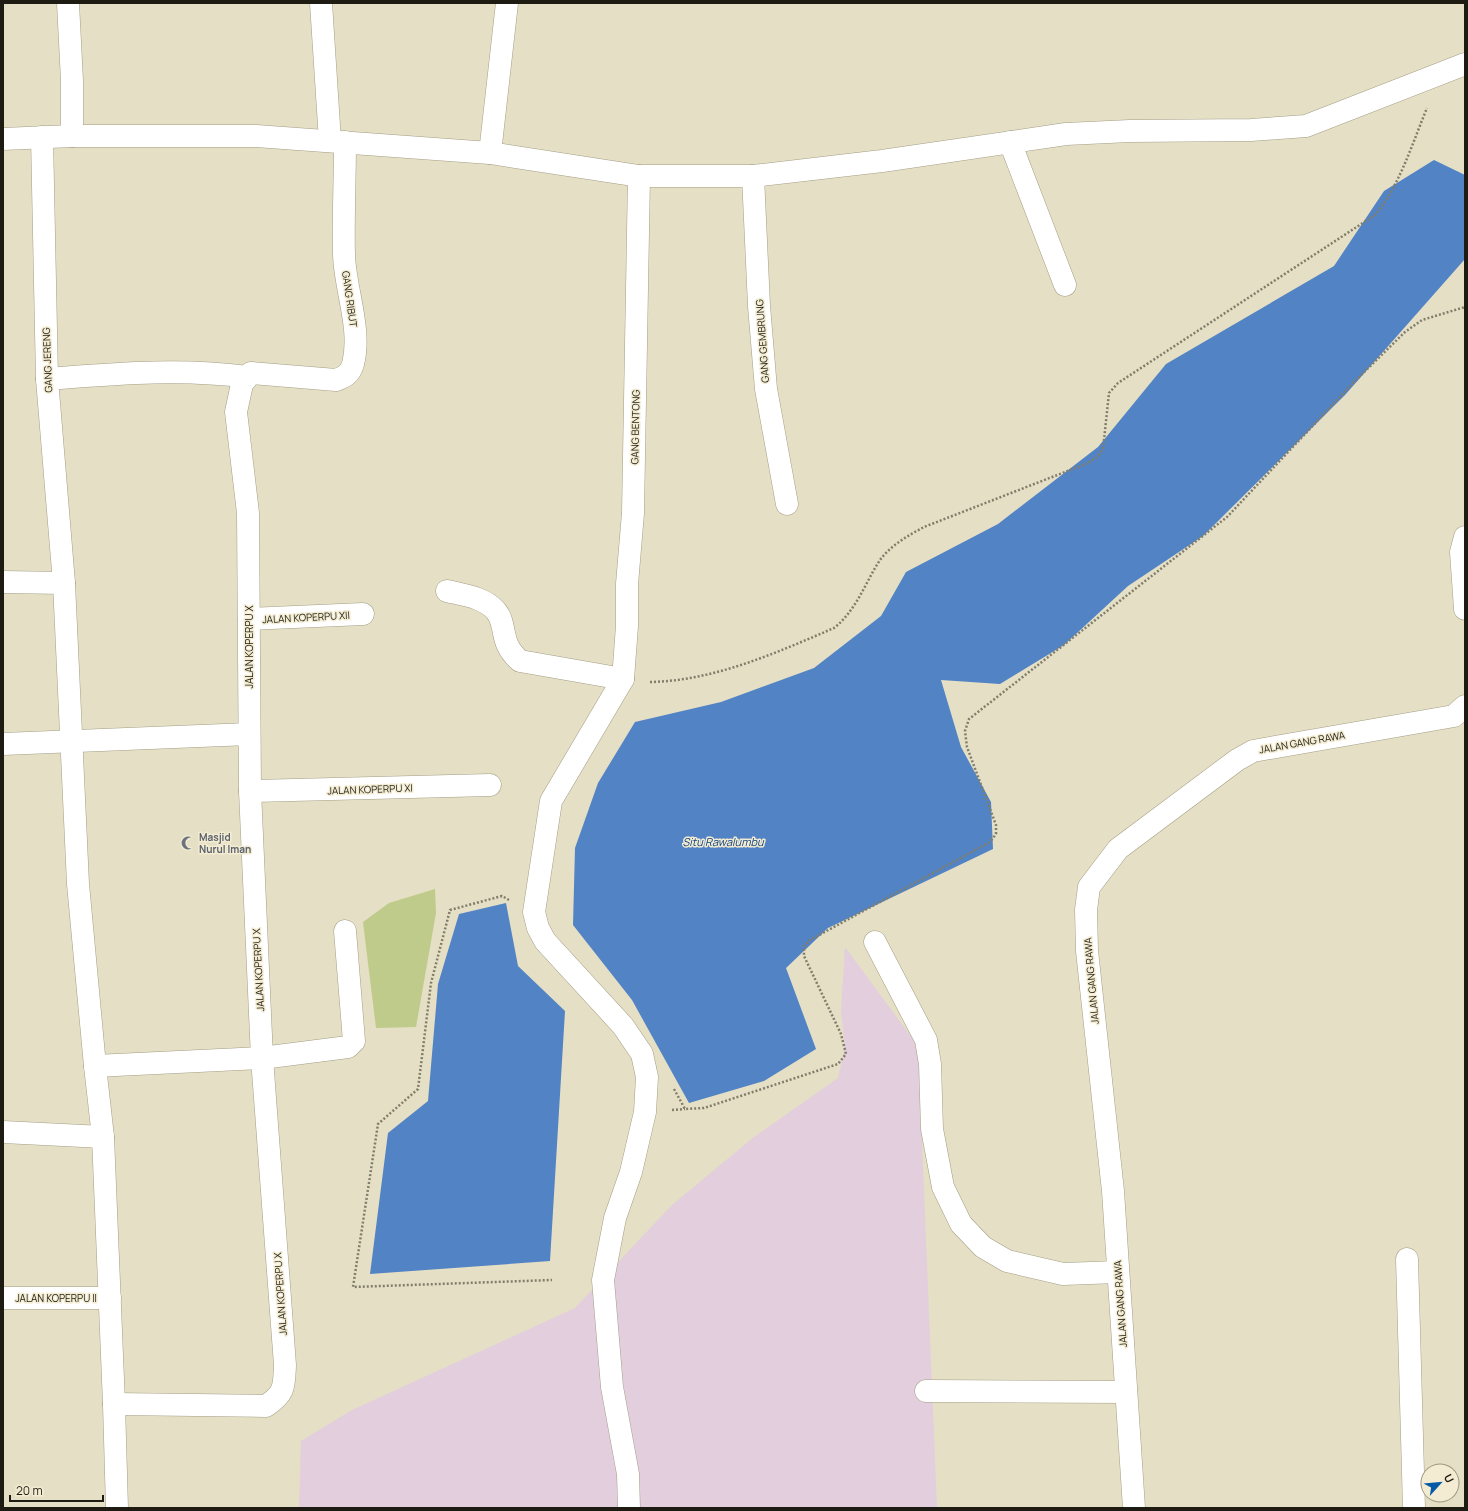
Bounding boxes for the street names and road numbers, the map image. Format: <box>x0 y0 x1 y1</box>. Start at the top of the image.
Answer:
street label: GANG RIBUT <box>339 270 361 328</box>
street label: GANG GEMBRUNG <box>752 299 772 383</box>
street label: GANG JERENG <box>39 327 55 393</box>
street label: GANG BENTONG <box>627 389 643 465</box>
street label: JALAN KOPERPU X <box>242 605 256 689</box>
street label: JALAN KOPERPU XII <box>262 608 350 626</box>
street label: JALAN GANG RAWA <box>1258 727 1347 756</box>
street label: JALAN KOPERPU XI <box>327 781 413 797</box>
street label: JALAN KOPERPU X <box>249 928 267 1012</box>
street label: JALAN GANG RAWA <box>1080 936 1102 1025</box>
street label: JALAN KOPERPU X <box>270 1252 290 1336</box>
street label: JALAN GANG RAWA <box>1110 1259 1130 1348</box>
street label: JALAN KOPERPU II <box>15 1291 97 1305</box>

